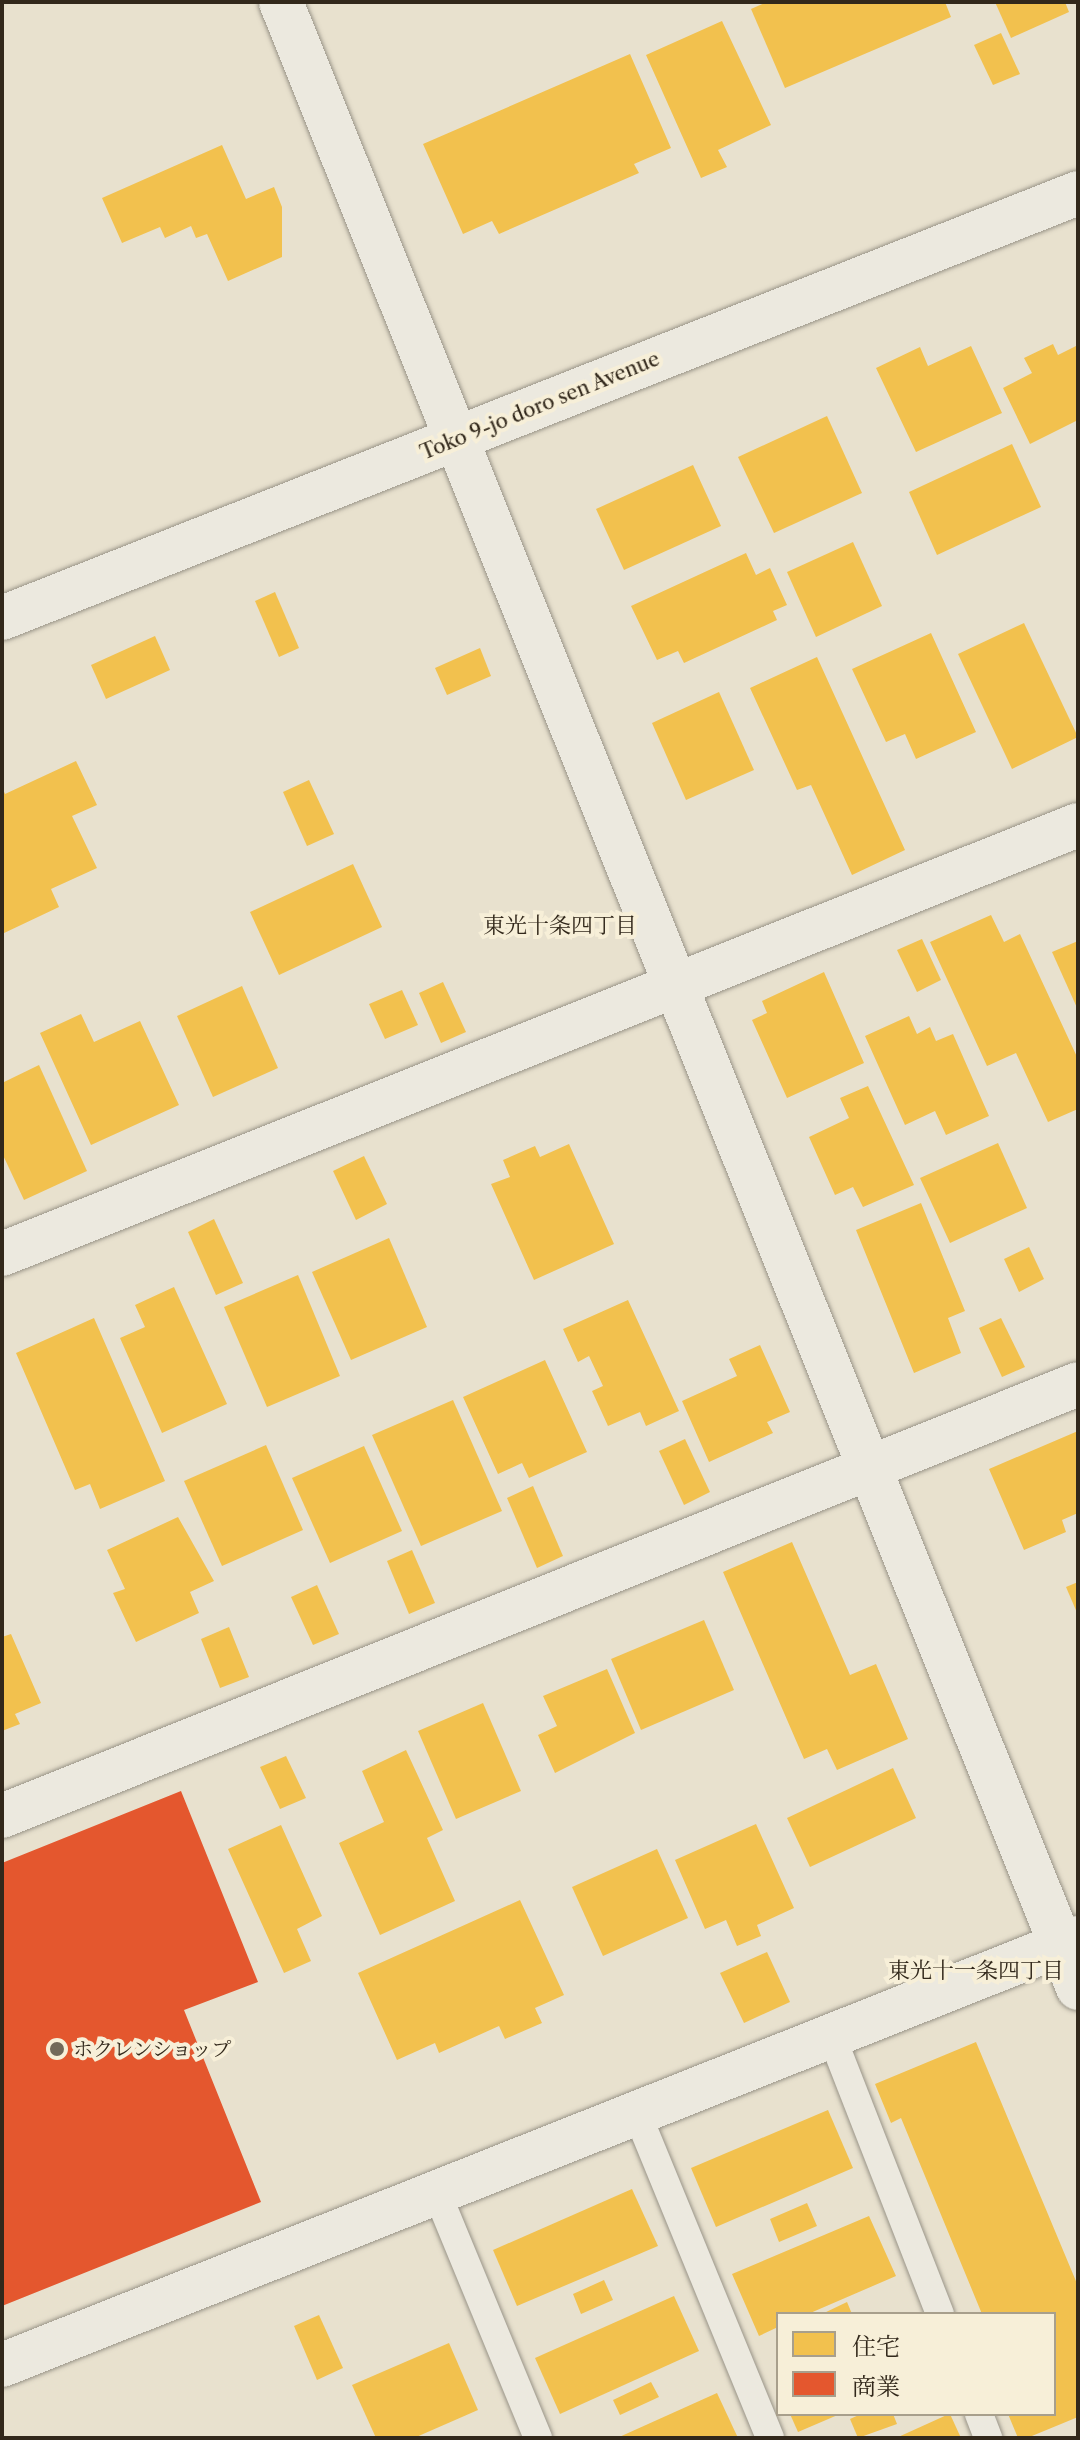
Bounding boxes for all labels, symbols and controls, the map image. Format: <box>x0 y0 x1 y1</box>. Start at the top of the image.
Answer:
street label: Toko 9-jo doro sen Avenue <box>416 347 664 465</box>
district label: 東光十条四丁目 <box>483 913 637 939</box>
district label: 東光十一条四丁目 <box>888 1958 1064 1984</box>
place label: ホクレンショップ <box>73 2037 233 2061</box>
marker: ホクレンショップ <box>48 2040 66 2058</box>
legend <box>776 2312 1056 2416</box>
text: 住宅 <box>852 2332 900 2361</box>
text: 商業 <box>852 2372 900 2401</box>

